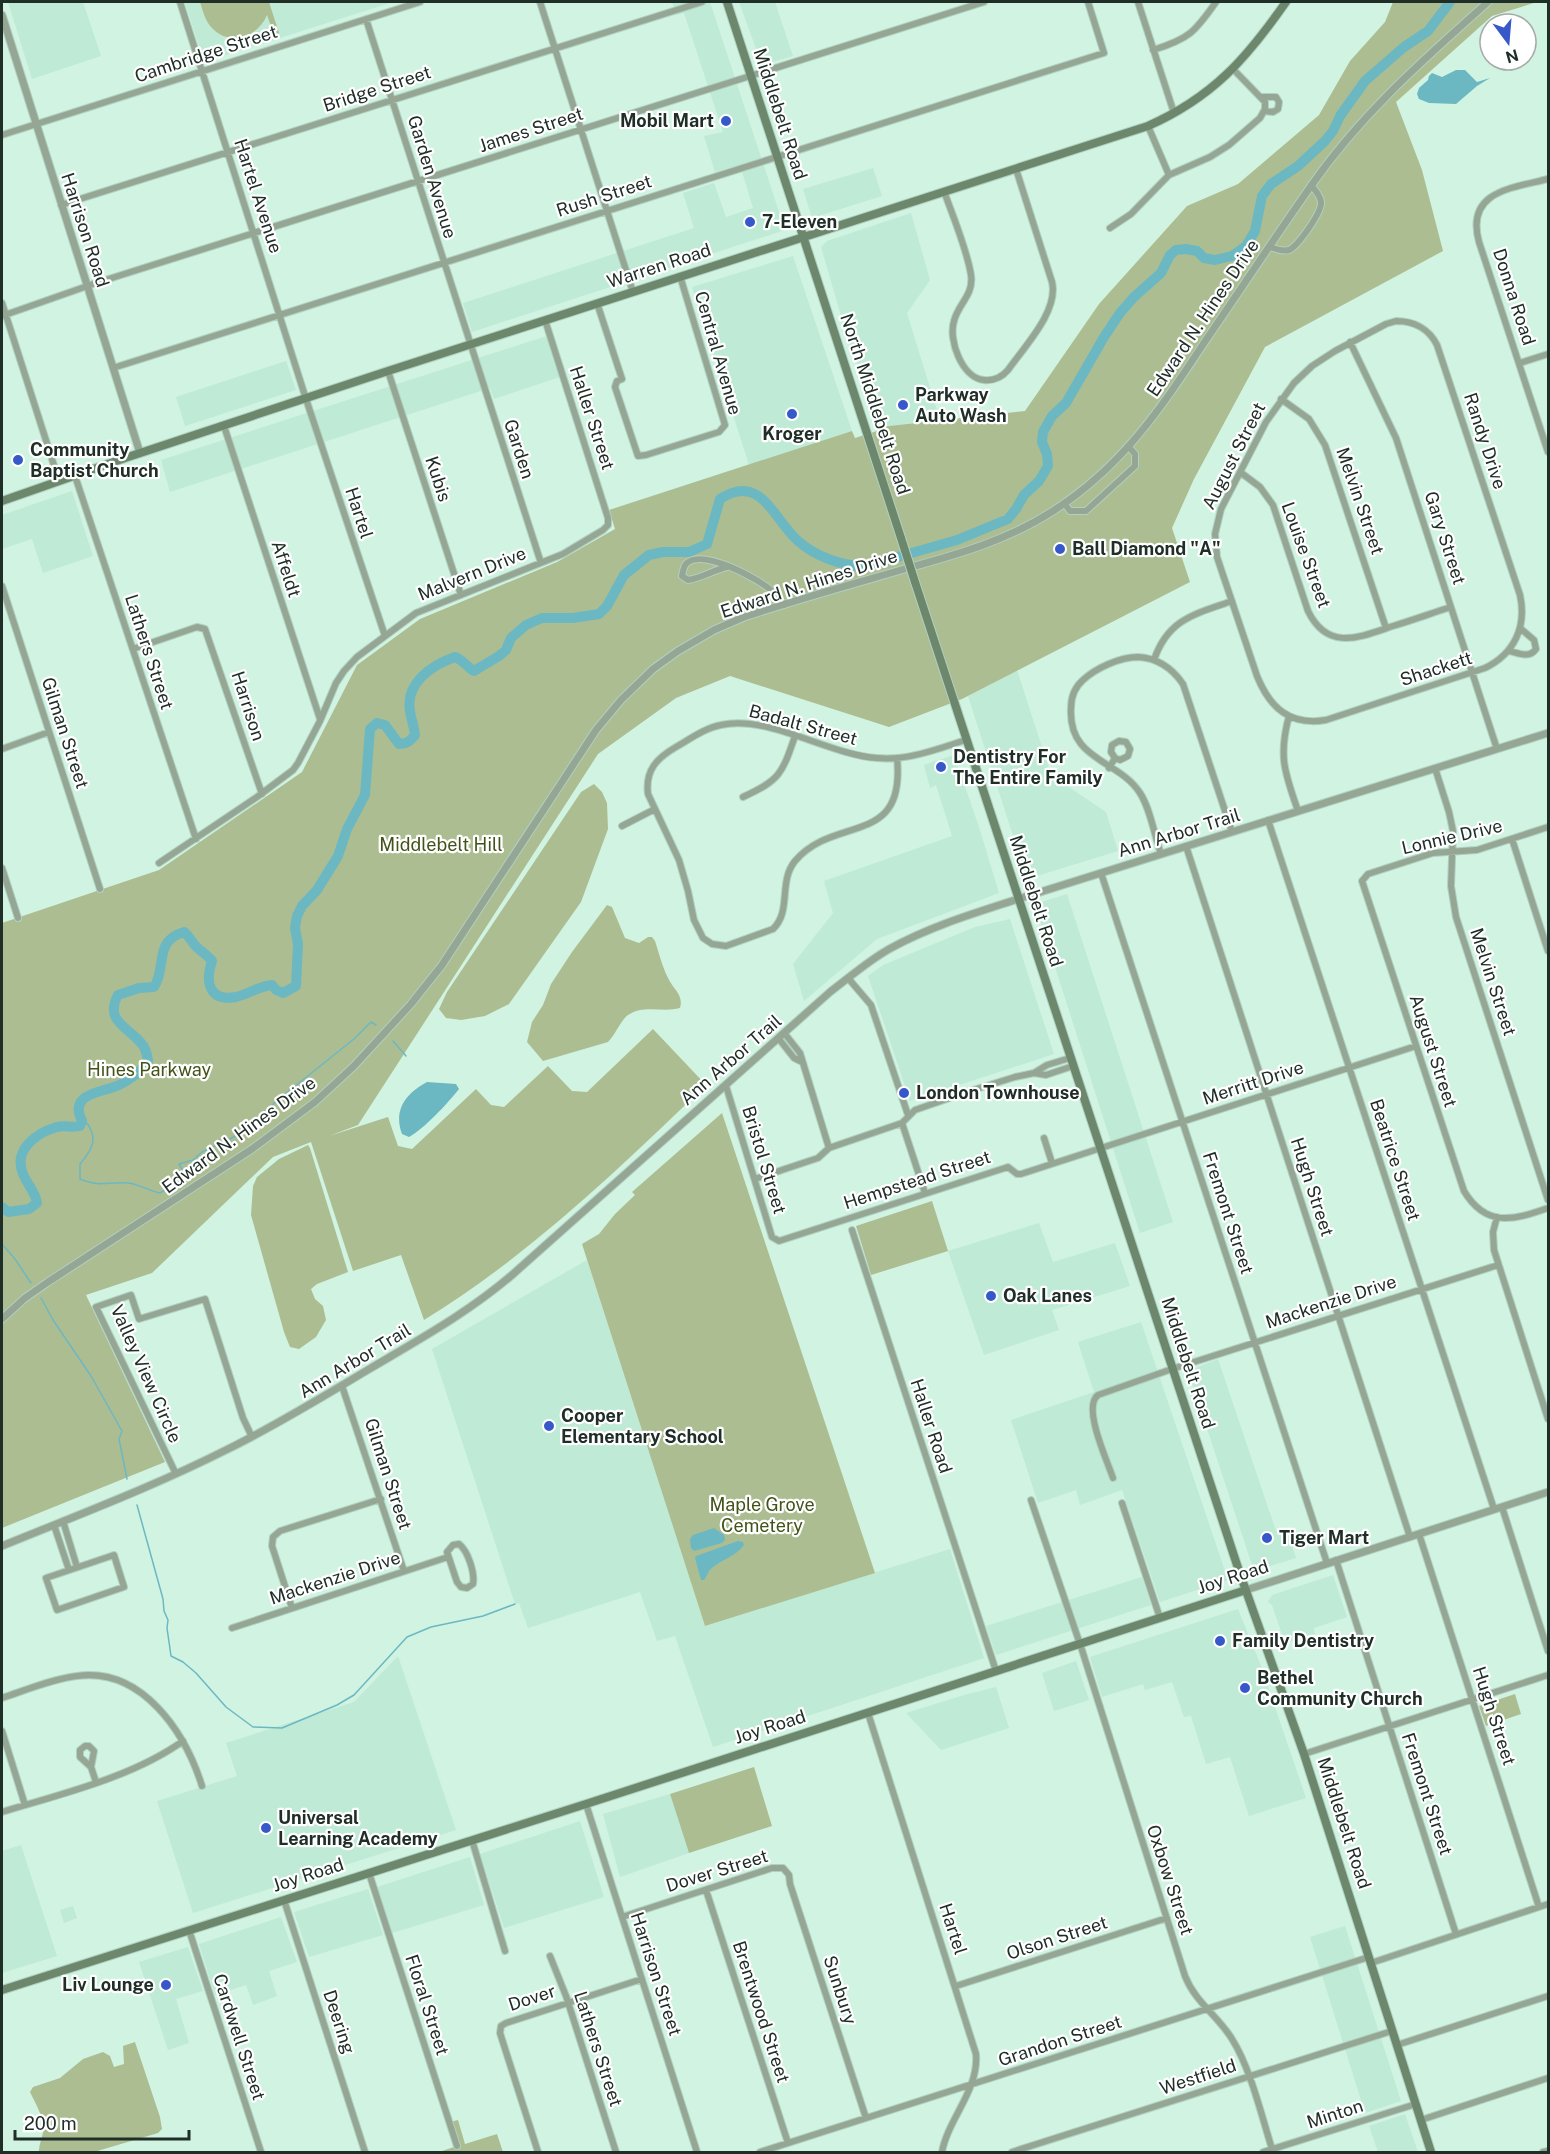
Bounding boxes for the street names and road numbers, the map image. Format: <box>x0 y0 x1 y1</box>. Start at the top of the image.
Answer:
street label: Cambridge Street <box>132 21 280 86</box>
street label: Middlebelt Road <box>749 46 812 182</box>
street label: Bridge Street <box>320 61 433 116</box>
street label: James Street <box>476 103 586 156</box>
street label: Garden Avenue <box>404 113 461 241</box>
street label: Hartel Avenue <box>230 136 287 256</box>
street label: Harrison Road <box>57 170 114 290</box>
street label: Rush Street <box>554 170 654 221</box>
street label: Edward N. Hines Drive <box>1142 235 1263 400</box>
street label: Warren Road <box>604 239 713 292</box>
street label: Donna Road <box>1489 246 1540 348</box>
street label: Central Avenue <box>691 288 746 417</box>
street label: North Middlebelt Road <box>836 311 915 497</box>
street label: Haller Street <box>566 363 619 472</box>
street label: Randy Drive <box>1460 390 1511 492</box>
street label: August Street <box>1198 399 1270 513</box>
street label: Garden <box>500 416 539 481</box>
street label: Melvin Street <box>1332 444 1389 557</box>
street label: Kubis <box>421 453 456 504</box>
street label: Hartel <box>341 484 378 541</box>
street label: Gary Street <box>1421 488 1470 587</box>
street label: Louise Street <box>1278 499 1335 611</box>
street label: Affeldt <box>267 538 306 600</box>
street label: Malvern Drive <box>415 542 529 605</box>
street label: Edward N. Hines Drive <box>718 545 900 622</box>
street label: Lathers Street <box>121 591 178 712</box>
street label: Shackett <box>1397 647 1475 690</box>
street label: Harrison <box>227 668 270 743</box>
street label: Gilman Street <box>38 674 93 791</box>
street label: Badalt Street <box>747 700 860 749</box>
street label: Ann Arbor Trail <box>1115 804 1243 861</box>
street label: Lonnie Drive <box>1399 815 1504 858</box>
street label: Middlebelt Road <box>1005 833 1068 969</box>
street label: Melvin Street <box>1466 925 1521 1038</box>
street label: August Street <box>1405 992 1462 1110</box>
street label: Ann Arbor Trail <box>676 1010 785 1109</box>
street label: Merritt Drive <box>1200 1056 1306 1109</box>
street label: Edward N. Hines Drive <box>158 1072 320 1197</box>
street label: Beatrice Street <box>1366 1096 1425 1223</box>
street label: Bristol Street <box>738 1103 791 1216</box>
street label: Hugh Street <box>1287 1135 1338 1239</box>
street label: Hempstead Street <box>841 1146 993 1213</box>
street label: Fremont Street <box>1199 1149 1258 1277</box>
street label: Mackenzie Drive <box>1263 1270 1399 1333</box>
street label: Middlebelt Road <box>1157 1295 1220 1431</box>
street label: Valley View Circle <box>107 1302 186 1446</box>
street label: Ann Arbor Trail <box>295 1319 415 1402</box>
street label: Haller Road <box>906 1376 957 1476</box>
street label: Gilman Street <box>361 1415 416 1532</box>
street label: Mackenzie Drive <box>267 1546 403 1609</box>
street label: Joy Road <box>1195 1555 1271 1598</box>
street label: Hugh Street <box>1469 1664 1520 1768</box>
street label: Joy Road <box>732 1705 808 1748</box>
street label: Fremont Street <box>1398 1730 1457 1858</box>
street label: Middlebelt Road <box>1313 1755 1376 1891</box>
street label: Oxbow Street <box>1143 1822 1198 1938</box>
street label: Dover Street <box>663 1845 770 1896</box>
street label: Joy Road <box>270 1853 346 1896</box>
street label: Hartel <box>935 1900 972 1957</box>
street label: Harrison Street <box>627 1909 686 2038</box>
street label: Olson Street <box>1004 1911 1110 1964</box>
street label: Brentwood Street <box>729 1938 794 2085</box>
street label: Floral Street <box>401 1952 454 2058</box>
street label: Sunbury <box>819 1953 862 2027</box>
street label: Cardwell Street <box>209 1971 270 2103</box>
street label: Dover <box>505 1980 558 2015</box>
street label: Deering <box>319 1987 360 2057</box>
street label: Lathers Street <box>570 1988 627 2109</box>
street label: Grandon Street <box>995 2011 1124 2070</box>
street label: Westfield <box>1157 2054 1239 2099</box>
street label: Minton <box>1304 2095 1366 2132</box>

